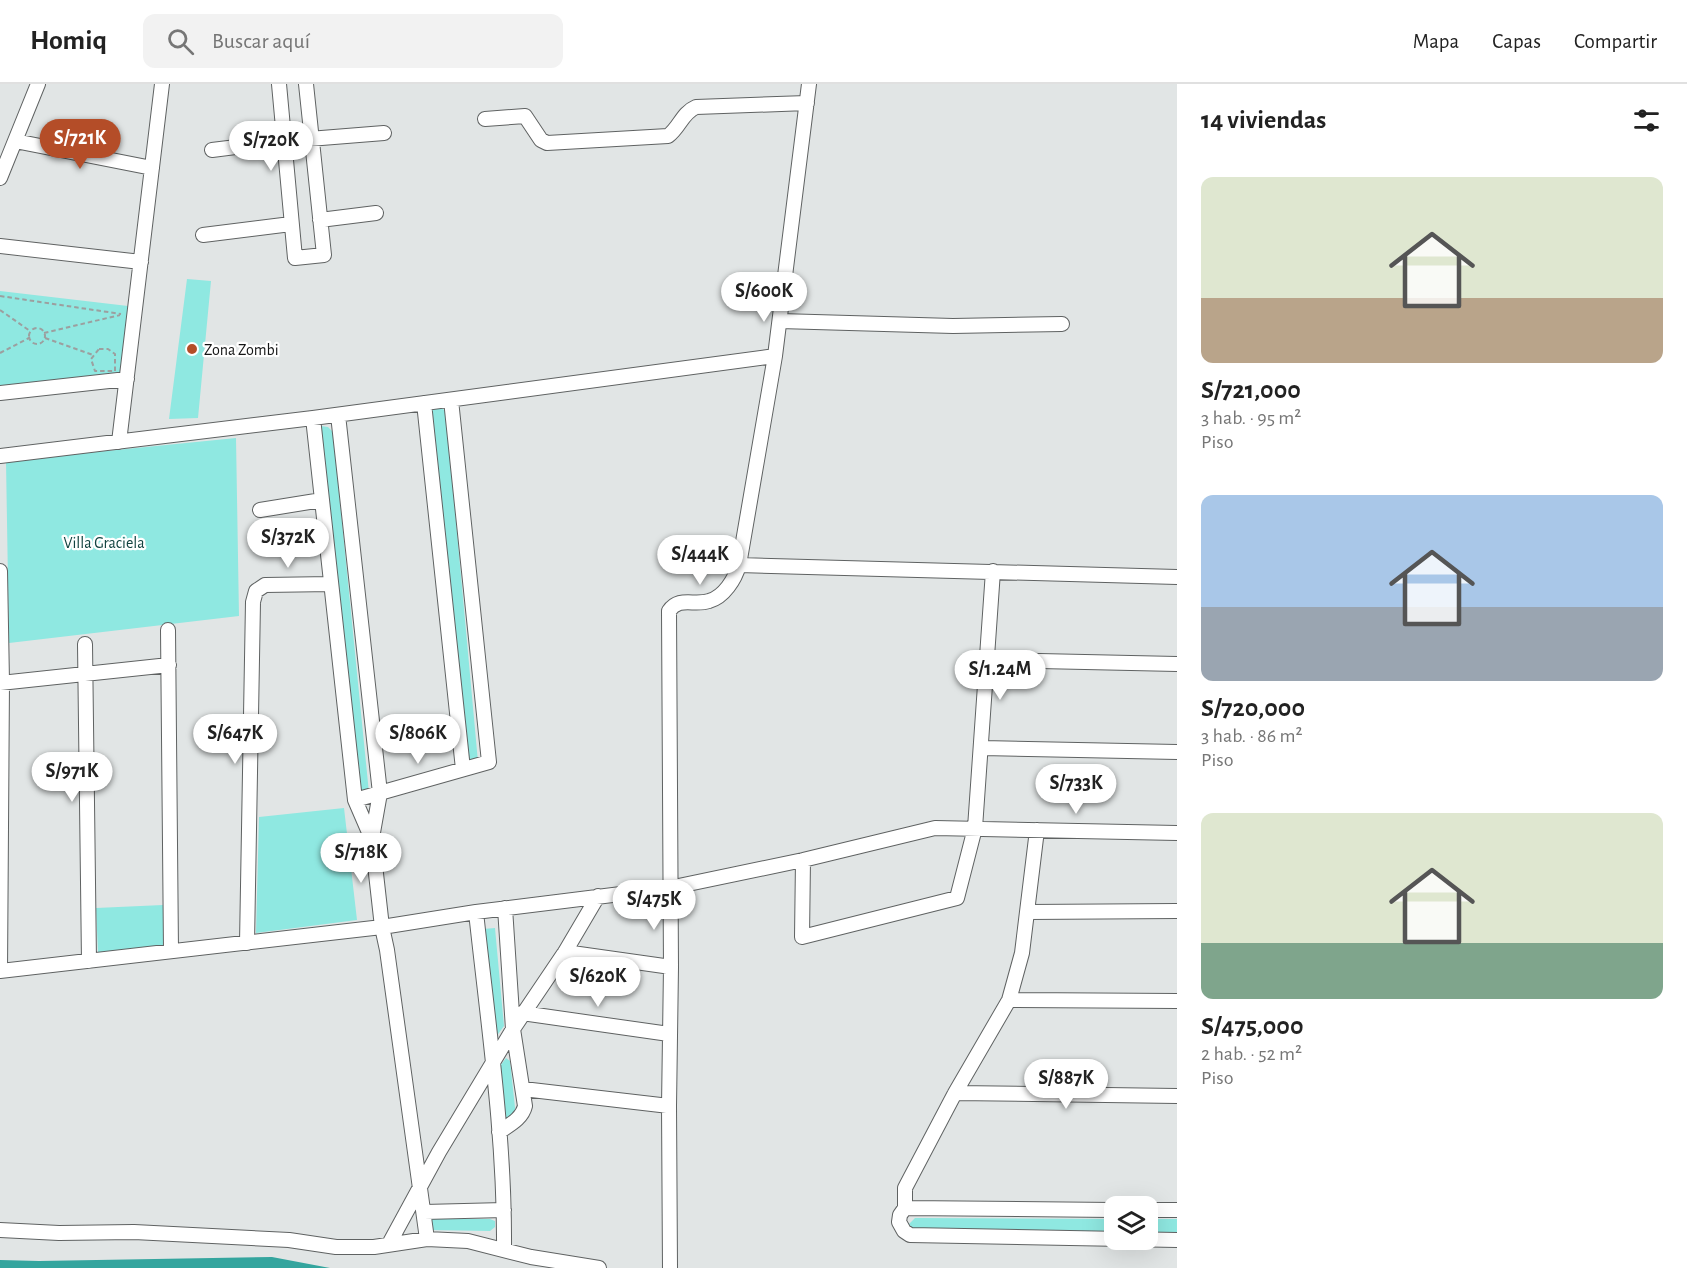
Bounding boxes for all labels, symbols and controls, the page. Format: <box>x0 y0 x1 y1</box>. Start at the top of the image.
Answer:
search box <box>143 14 563 68</box>
icon: search <box>164 25 197 58</box>
text: Homiq <box>30 27 107 55</box>
text: Buscar aquí <box>212 30 310 52</box>
text: Mapa <box>1413 31 1459 52</box>
text: Capas <box>1492 31 1541 52</box>
text: Compartir <box>1574 31 1657 52</box>
icon: filters <box>1630 104 1663 137</box>
text: 14 viviendas <box>1201 107 1326 133</box>
pin: S/721K <box>31 119 129 170</box>
pin: S/720K <box>222 121 320 172</box>
text: S/721K <box>54 128 106 148</box>
text: S/720K <box>243 130 299 150</box>
icon: home <box>1378 216 1486 324</box>
pin: S/600K <box>715 272 813 323</box>
text: S/600K <box>735 281 793 301</box>
marker: Zona Zombi <box>185 342 199 356</box>
place label: Zona Zombi <box>204 342 279 358</box>
text: S/721,000 <box>1201 377 1301 403</box>
text: 3 hab. · 95 m² <box>1201 408 1301 428</box>
text: Piso <box>1201 432 1233 452</box>
pin: S/372K <box>239 518 337 569</box>
text: S/372K <box>261 527 315 547</box>
icon: home <box>1378 534 1486 642</box>
park label: Villa Graciela <box>63 535 145 551</box>
pin: S/444K <box>651 535 749 586</box>
text: S/444K <box>671 544 729 564</box>
pin: S/1.24M <box>945 650 1055 701</box>
text: S/1.24M <box>969 659 1031 679</box>
text: S/720,000 <box>1201 695 1305 721</box>
pin: S/647K <box>186 714 284 765</box>
pin: S/806K <box>369 714 467 765</box>
text: S/647K <box>207 723 263 743</box>
text: S/806K <box>389 723 447 743</box>
text: 3 hab. · 86 m² <box>1201 726 1302 746</box>
text: Piso <box>1201 750 1233 770</box>
pin: S/971K <box>23 752 121 803</box>
text: S/971K <box>46 761 98 781</box>
pin: S/733K <box>1027 764 1125 815</box>
text: S/733K <box>1049 773 1103 793</box>
pin: S/718K <box>312 833 410 884</box>
text: S/718K <box>334 842 388 862</box>
icon: home <box>1378 852 1486 960</box>
pin: S/475K <box>605 880 703 931</box>
text: S/475K <box>627 889 681 909</box>
pin: S/620K <box>549 957 647 1008</box>
text: S/620K <box>570 966 626 986</box>
text: S/475,000 <box>1201 1013 1303 1039</box>
text: 2 hab. · 52 m² <box>1201 1044 1302 1064</box>
pin: S/887K <box>1017 1059 1115 1110</box>
text: S/887K <box>1038 1068 1094 1088</box>
text: Piso <box>1201 1068 1233 1088</box>
map controls <box>1104 1196 1158 1250</box>
button: layers <box>1104 1196 1158 1250</box>

